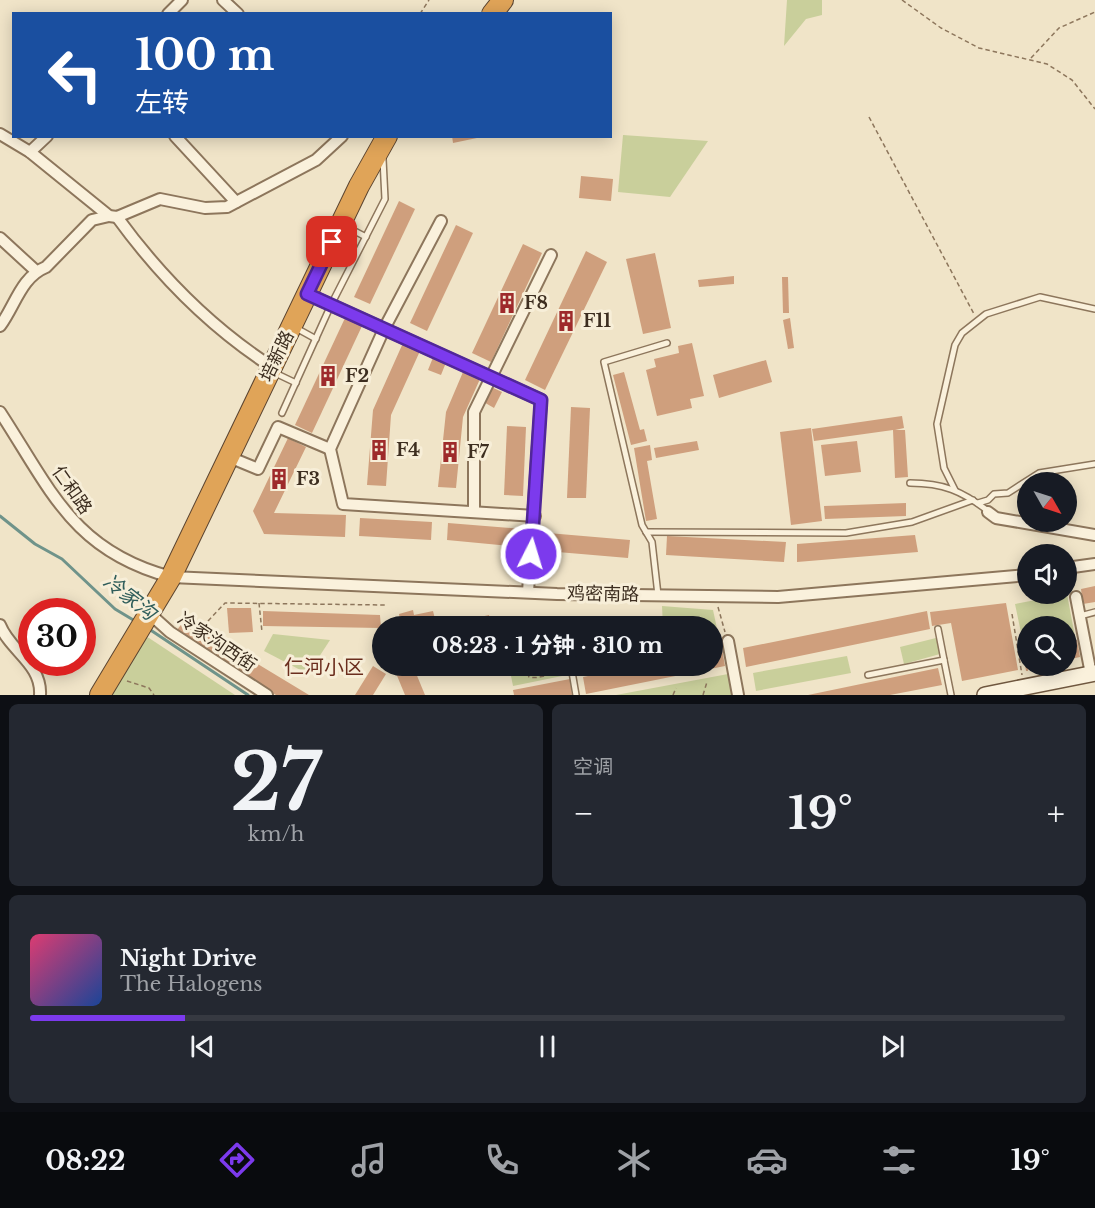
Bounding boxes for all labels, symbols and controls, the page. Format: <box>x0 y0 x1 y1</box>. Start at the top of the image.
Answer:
text: 100 m <box>135 29 274 81</box>
icon: left <box>36 36 114 114</box>
text: 左转 <box>135 86 189 119</box>
pin <box>306 216 357 267</box>
icon: arrive <box>315 225 348 258</box>
building icon: F8 <box>495 291 519 315</box>
place label: F8 <box>524 292 548 314</box>
building icon: F11 <box>554 309 578 333</box>
place label: F11 <box>583 310 611 332</box>
street label: 培新路 <box>255 327 299 385</box>
building icon: F2 <box>316 364 340 388</box>
place label: F2 <box>345 365 369 387</box>
building icon: F4 <box>367 438 391 462</box>
place label: F4 <box>396 439 420 461</box>
building icon: F7 <box>438 440 462 464</box>
place label: F7 <box>467 441 489 463</box>
street label: 仁和路 <box>48 462 96 518</box>
building icon: F3 <box>267 467 291 491</box>
place label: F3 <box>296 468 320 490</box>
north arrow <box>1017 472 1077 532</box>
map controls <box>1017 472 1077 676</box>
position arrow <box>499 522 563 586</box>
button: sound <box>1017 544 1077 604</box>
water label: 冷家沟 <box>99 569 163 626</box>
street label: 鸡密南路 <box>567 582 639 606</box>
speed limit sign: 30 <box>18 598 96 676</box>
street label: 冷家沟西街 <box>174 608 260 676</box>
button: search <box>1017 616 1077 676</box>
text: 08:23 · 1 分钟 · 310 m <box>432 632 663 659</box>
district label: 仁河小区 <box>284 655 364 679</box>
text: 27 <box>230 734 322 831</box>
text: 空调 <box>573 755 613 779</box>
text: 19° <box>788 785 853 841</box>
text: − <box>573 793 594 834</box>
text: + <box>1047 793 1065 834</box>
text: km/h <box>248 822 304 846</box>
text: Night Drive <box>120 945 257 972</box>
text: The Halogens <box>120 972 262 996</box>
icon: previous <box>186 1030 219 1063</box>
icon: pause <box>531 1030 564 1063</box>
icon: next <box>876 1030 909 1063</box>
icon: directions <box>216 1139 258 1181</box>
icon: music <box>348 1139 390 1181</box>
icon: phone <box>481 1139 523 1181</box>
icon: climate <box>613 1139 655 1181</box>
icon: car <box>746 1139 788 1181</box>
icon: filters <box>878 1139 920 1181</box>
text: 08:22 <box>45 1144 126 1177</box>
text: 19° <box>1011 1144 1050 1177</box>

